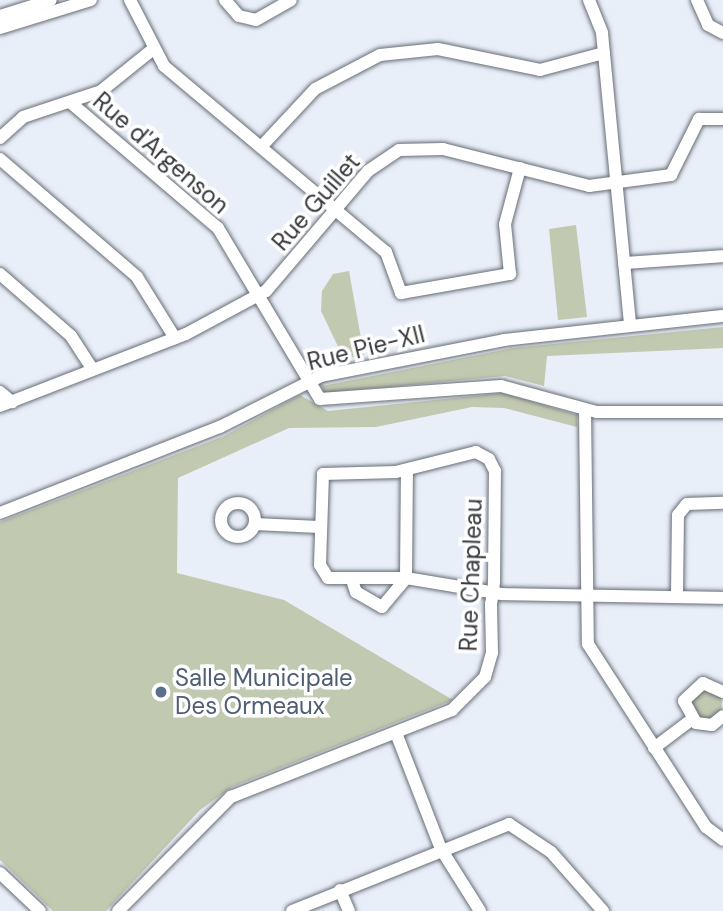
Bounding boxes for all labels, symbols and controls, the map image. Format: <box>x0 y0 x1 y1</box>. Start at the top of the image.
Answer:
street label: Rue d'Argenson <box>87 86 235 220</box>
street label: Rue Guillet <box>266 148 366 256</box>
street label: Rue Pie-XII <box>304 320 428 376</box>
street label: Rue Chapleau <box>454 498 488 652</box>
place label: Salle Municipale Des Ormeaux <box>175 664 353 720</box>
marker: Salle Municipale Des Ormeaux <box>153 684 169 700</box>

